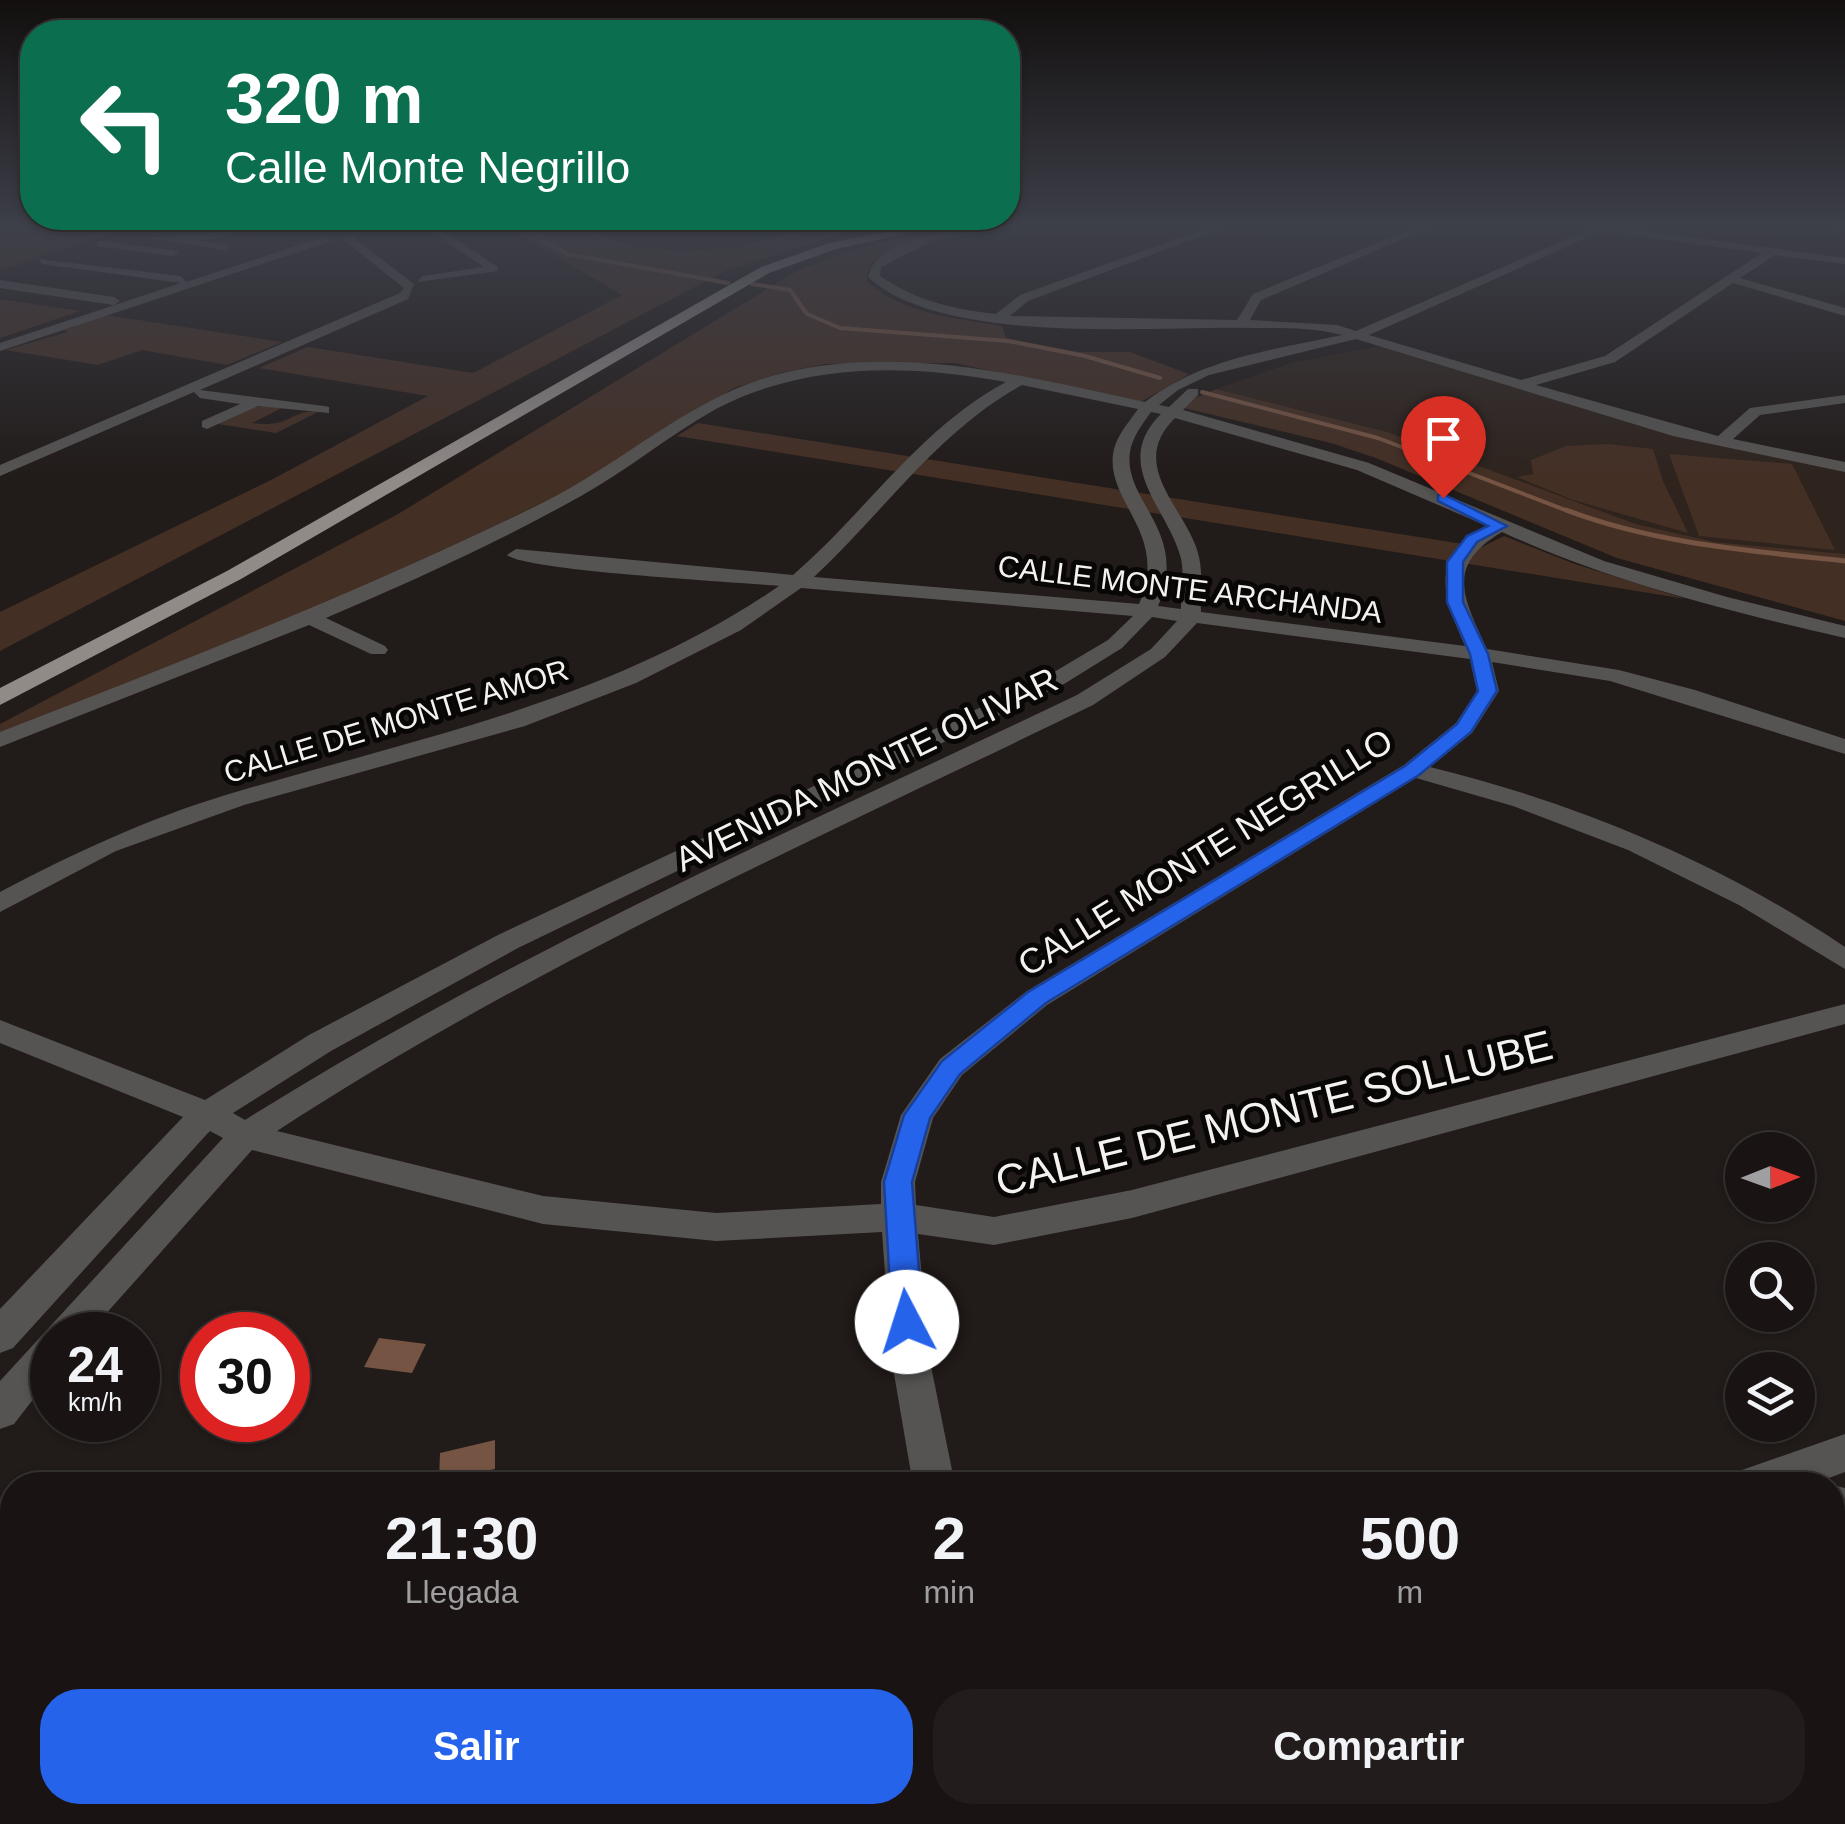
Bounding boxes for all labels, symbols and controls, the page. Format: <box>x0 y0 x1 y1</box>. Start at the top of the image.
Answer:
icon: left <box>60 60 190 190</box>
text: 320 m <box>225 60 423 138</box>
text: Calle Monte Negrillo <box>225 142 630 193</box>
pin <box>1401 396 1486 499</box>
icon: arrive <box>1416 411 1471 466</box>
street label: CALLE MONTE ARCHANDA <box>996 549 1384 629</box>
street label: CALLE DE MONTE AMOR <box>220 653 572 789</box>
street label: AVENIDA MONTE OLIVAR <box>668 659 1064 879</box>
street label: CALLE MONTE NEGRILLO <box>1011 721 1399 983</box>
street label: CALLE DE MONTE SOLLUBE <box>991 1021 1557 1205</box>
north arrow <box>1725 1132 1815 1222</box>
map controls <box>1725 1132 1815 1442</box>
button: search <box>1725 1242 1815 1332</box>
position arrow <box>855 1270 959 1374</box>
speed limit sign: 30 <box>180 1312 310 1442</box>
text: 24 <box>67 1337 123 1393</box>
button: layers <box>1725 1352 1815 1442</box>
text: km/h <box>68 1388 122 1416</box>
text: 21:30 <box>385 1505 538 1572</box>
text: 2 <box>932 1505 966 1572</box>
text: 500 <box>1360 1505 1460 1572</box>
text: Llegada <box>405 1574 519 1610</box>
text: min <box>923 1574 975 1610</box>
text: m <box>1397 1574 1423 1610</box>
button: Salir <box>40 1689 913 1804</box>
button: Compartir <box>933 1689 1805 1804</box>

